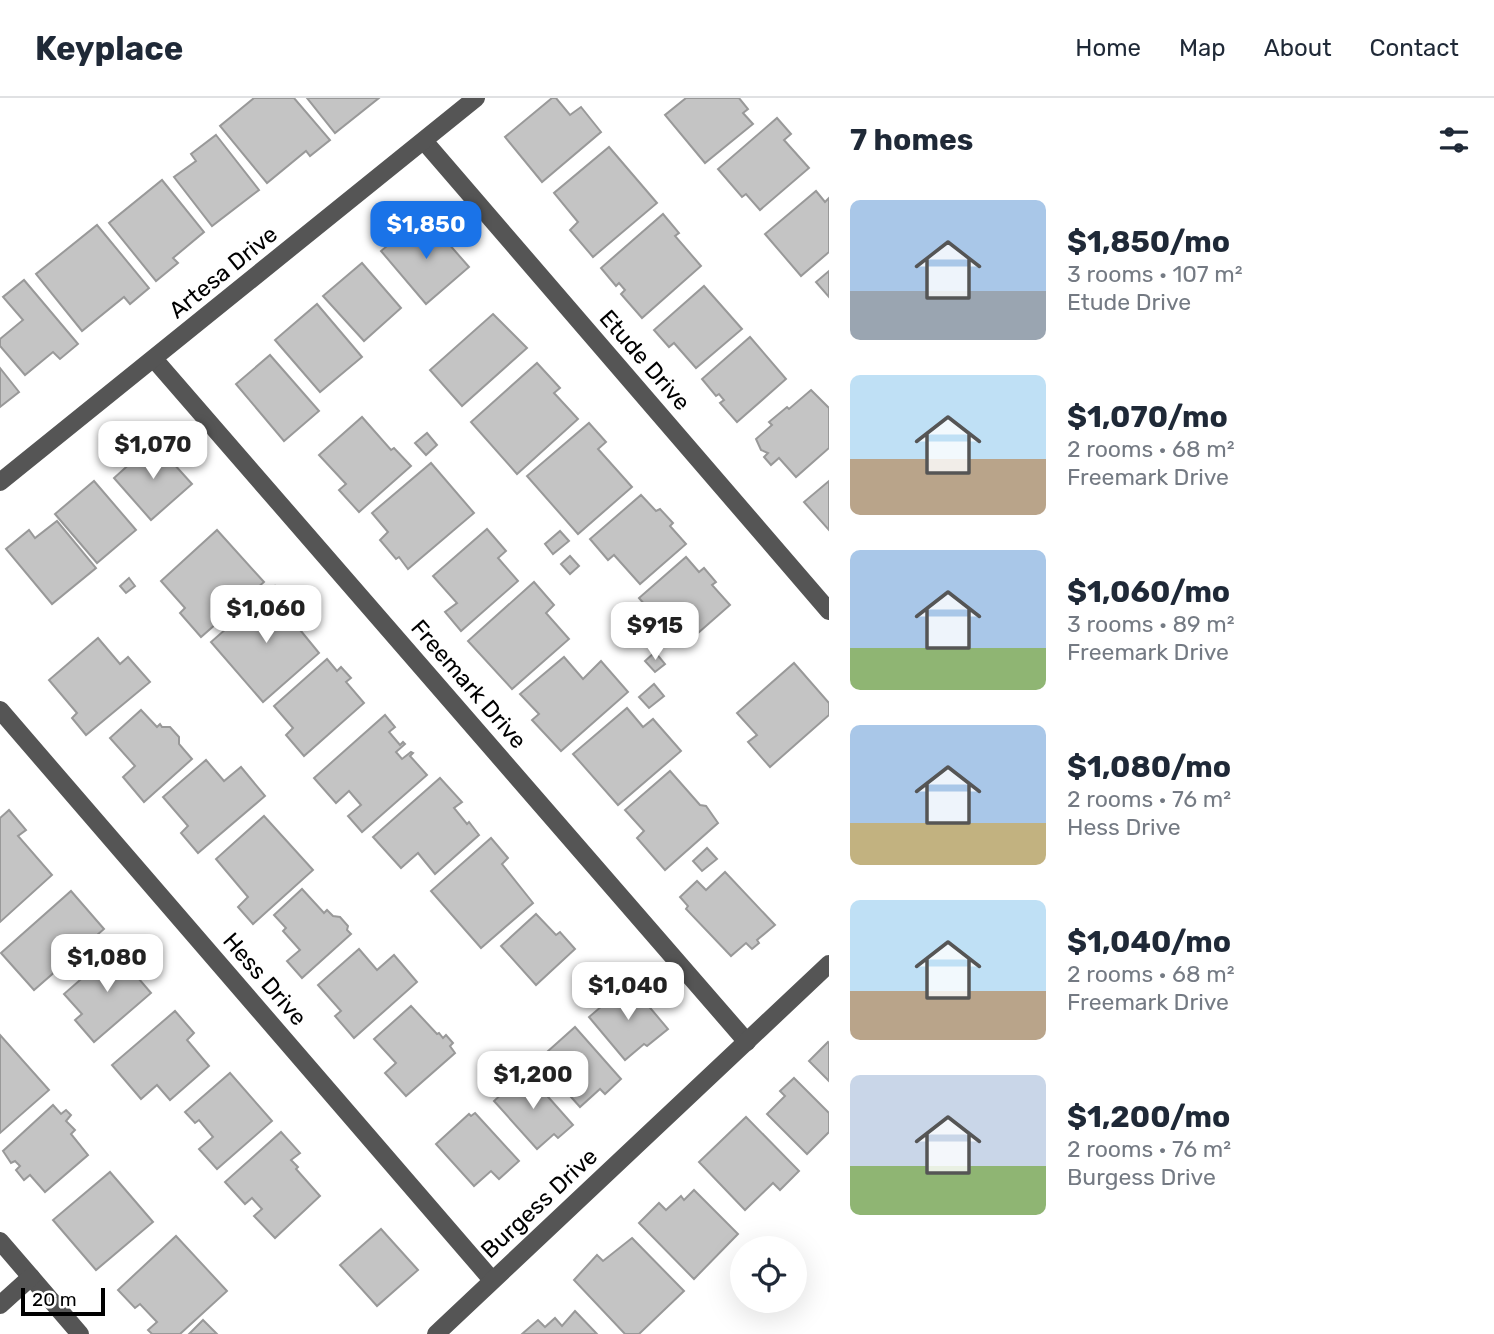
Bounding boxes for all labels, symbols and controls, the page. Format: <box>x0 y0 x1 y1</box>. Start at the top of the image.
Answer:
text: Keyplace <box>35 29 183 68</box>
text: Home <box>1075 34 1141 62</box>
text: Map <box>1179 34 1226 62</box>
text: About <box>1264 34 1332 62</box>
text: Contact <box>1370 34 1459 62</box>
icon: filters <box>1435 121 1473 159</box>
text: 7 homes <box>850 122 973 158</box>
pin: $1,850 <box>369 202 483 261</box>
text: $1,850 <box>386 210 466 238</box>
street label: Artesa Drive <box>163 220 283 324</box>
text: $1,850/mo <box>1067 224 1230 260</box>
icon: home <box>906 228 990 312</box>
text: 3 rooms · 107 m² <box>1067 260 1243 288</box>
text: Etude Drive <box>1067 288 1191 316</box>
street label: Etude Drive <box>594 304 696 416</box>
text: $1,070/mo <box>1067 399 1228 435</box>
icon: home <box>906 403 990 487</box>
pin: $1,070 <box>96 422 210 481</box>
text: $1,070 <box>114 430 192 458</box>
text: 2 rooms · 68 m² <box>1067 435 1235 463</box>
text: Freemark Drive <box>1067 463 1229 491</box>
text: $1,060/mo <box>1067 574 1230 610</box>
icon: home <box>906 578 990 662</box>
pin: $1,060 <box>209 586 323 645</box>
text: $1,060 <box>226 594 306 622</box>
pin: $915 <box>614 602 696 662</box>
text: 3 rooms · 89 m² <box>1067 610 1235 638</box>
text: $915 <box>627 611 683 639</box>
street label: Freemark Drive <box>405 614 533 754</box>
text: Freemark Drive <box>1067 638 1229 666</box>
text: $1,080/mo <box>1067 749 1231 785</box>
icon: home <box>906 753 990 837</box>
text: 2 rooms · 76 m² <box>1067 785 1231 813</box>
text: Hess Drive <box>1067 813 1181 841</box>
text: $1,040/mo <box>1067 924 1231 960</box>
street label: Hess Drive <box>217 927 313 1031</box>
icon: home <box>906 928 990 1012</box>
pin: $1,080 <box>50 934 164 994</box>
text: $1,080 <box>67 943 147 971</box>
text: 2 rooms · 68 m² <box>1067 960 1235 988</box>
pin: $1,040 <box>571 962 685 1022</box>
text: $1,040 <box>588 971 668 999</box>
text: Freemark Drive <box>1067 988 1229 1016</box>
pin: $1,200 <box>476 1052 590 1111</box>
text: $1,200 <box>493 1060 573 1088</box>
text: $1,200/mo <box>1067 1099 1230 1135</box>
icon: home <box>906 1103 990 1187</box>
text: 2 rooms · 76 m² <box>1067 1135 1231 1163</box>
street label: Burgess Drive <box>475 1142 603 1264</box>
text: Burgess Drive <box>1067 1163 1216 1191</box>
map controls <box>730 1236 807 1313</box>
button: locate <box>730 1236 807 1313</box>
scale bar <box>21 1285 105 1317</box>
text: 20 m <box>32 1288 77 1311</box>

